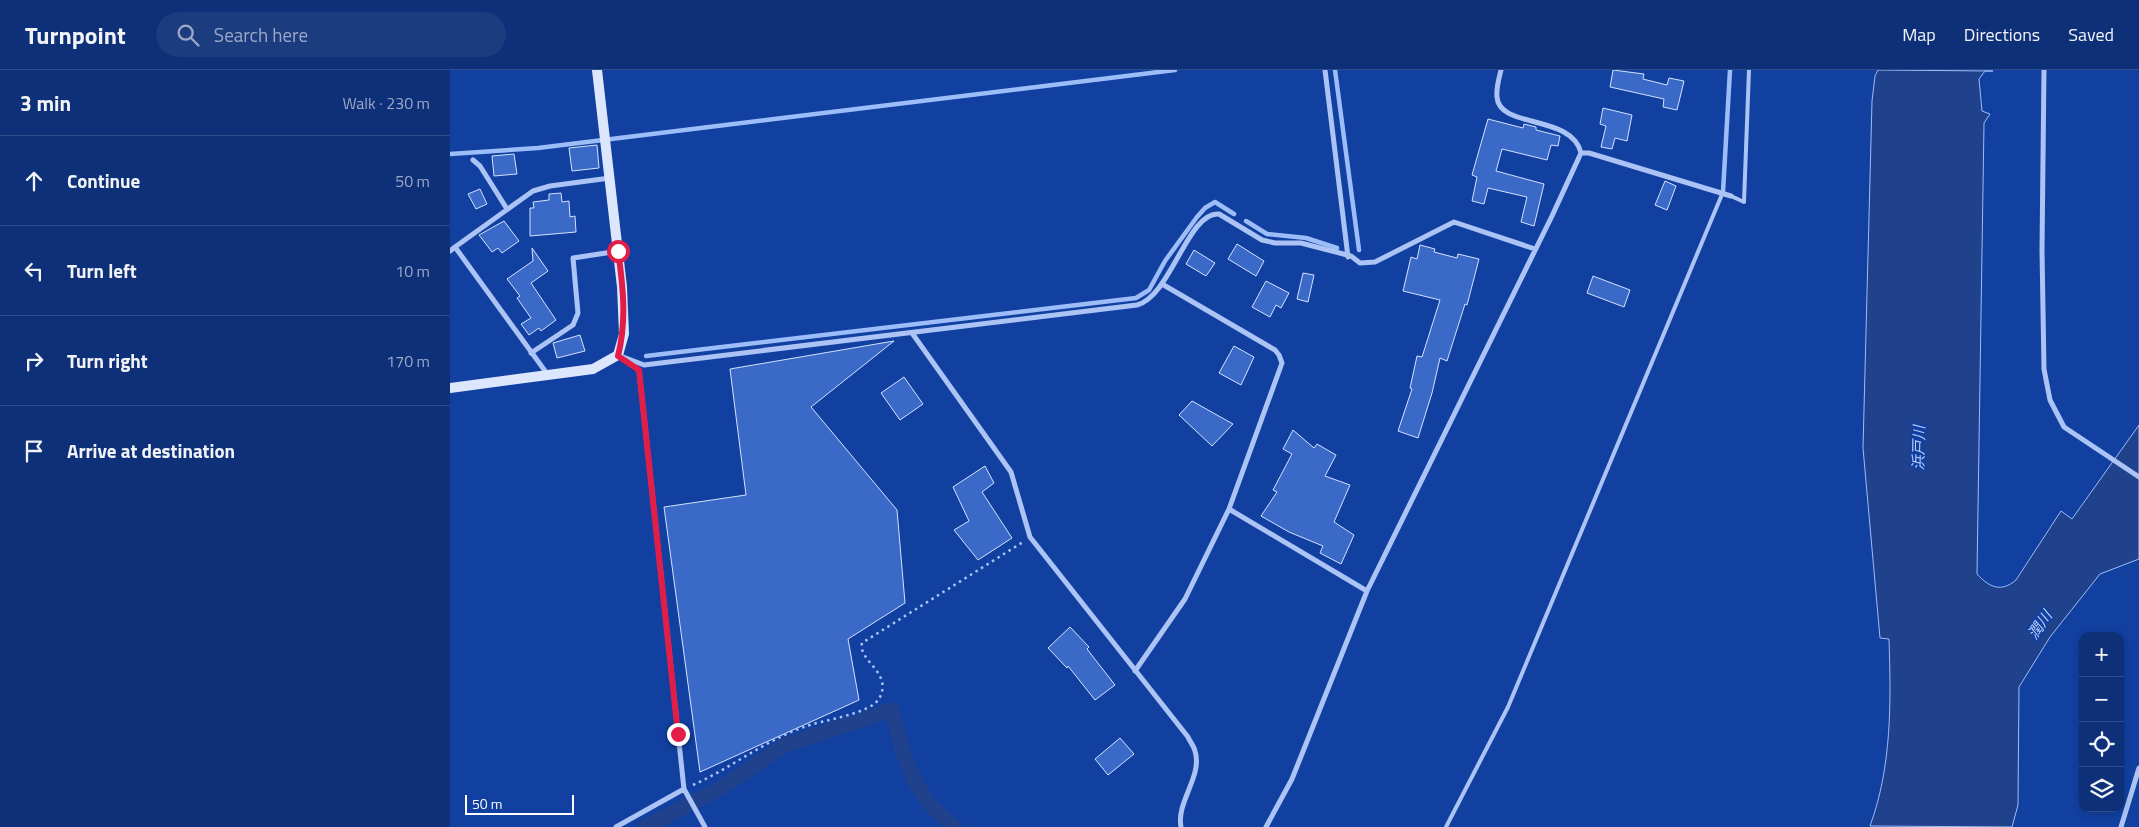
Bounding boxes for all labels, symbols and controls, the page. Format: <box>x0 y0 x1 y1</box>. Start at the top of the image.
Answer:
search box <box>156 12 506 57</box>
text: Turnpoint <box>25 17 126 53</box>
text: Search here <box>214 20 308 49</box>
icon: search <box>174 21 202 49</box>
text: Map <box>1902 21 1936 48</box>
text: Directions <box>1964 21 2040 48</box>
text: Saved <box>2068 21 2114 48</box>
text: 3 min <box>20 87 71 119</box>
text: Walk · 230 m <box>342 91 430 115</box>
text: Continue <box>67 166 140 195</box>
icon: ahead <box>20 167 48 195</box>
text: 50 m <box>395 169 430 193</box>
route start <box>607 240 630 263</box>
text: Turn left <box>67 256 137 285</box>
icon: left <box>20 257 48 285</box>
text: 10 m <box>395 259 430 283</box>
text: Turn right <box>67 346 148 375</box>
icon: right <box>20 347 48 375</box>
text: 170 m <box>386 349 430 373</box>
water label: 浜戸川 <box>1907 423 1930 471</box>
text: Arrive at destination <box>67 436 235 465</box>
icon: arrive <box>20 437 48 465</box>
water label: 潤川 <box>2022 604 2059 644</box>
map controls <box>2079 632 2124 812</box>
button: + <box>2079 632 2124 677</box>
button: − <box>2079 677 2124 722</box>
button: locate <box>2079 722 2124 767</box>
route end <box>667 723 690 746</box>
button: layers <box>2079 767 2124 812</box>
scale bar <box>465 792 574 815</box>
text: 50 m <box>472 793 502 814</box>

